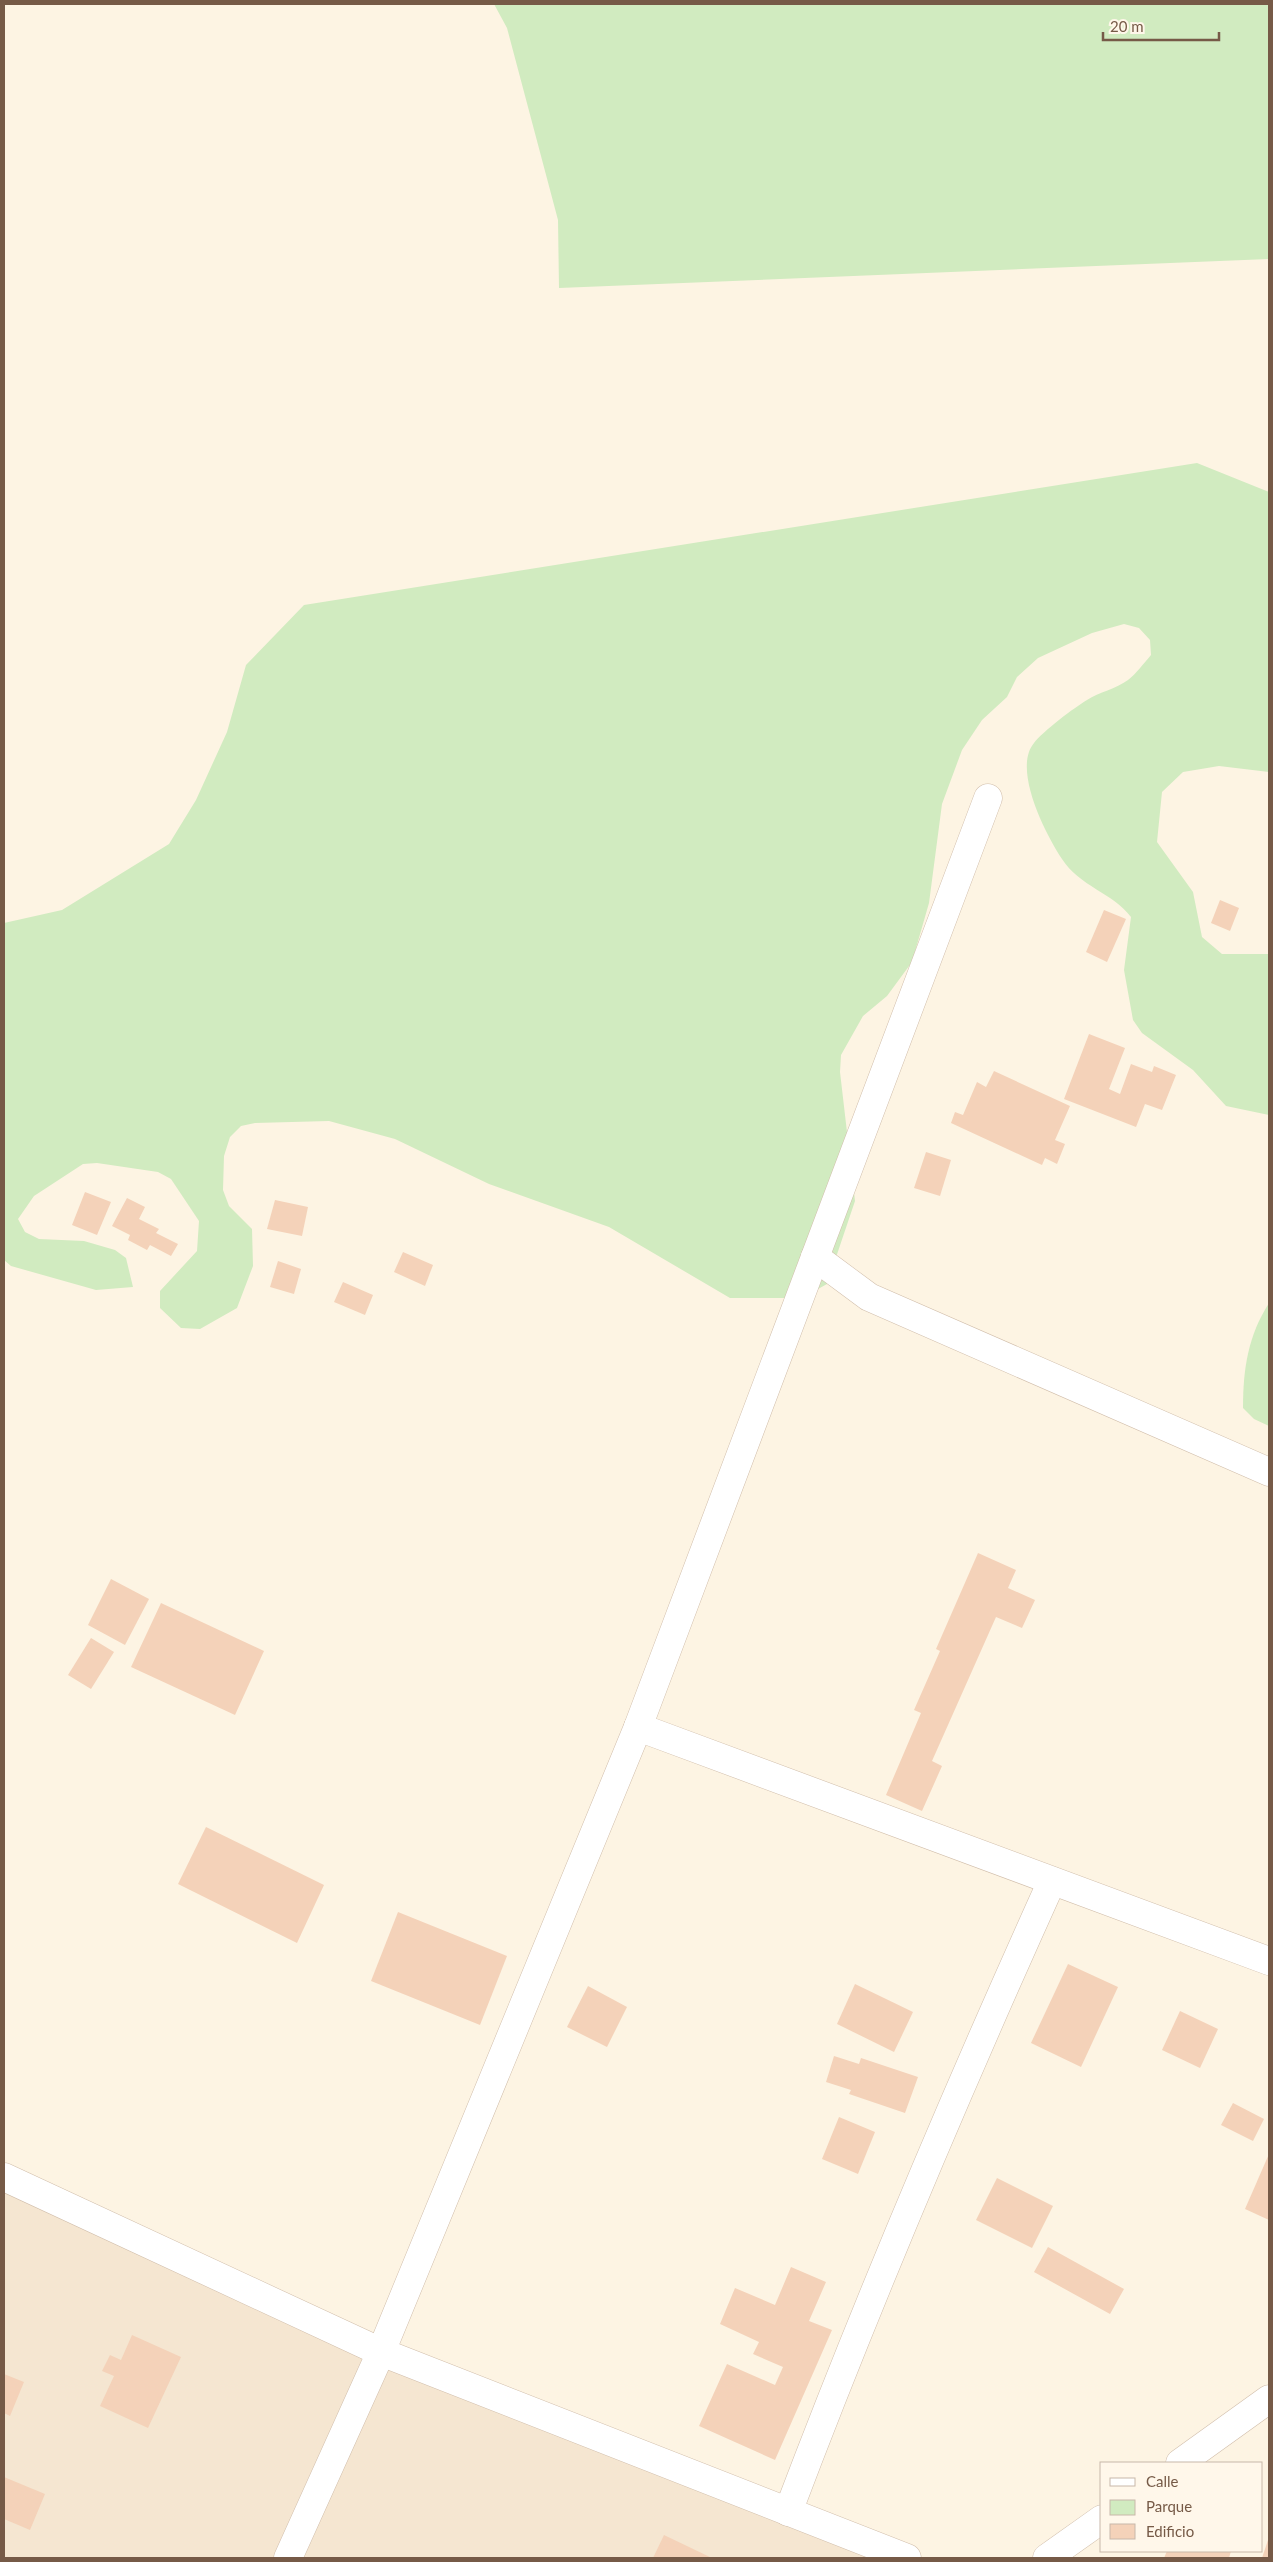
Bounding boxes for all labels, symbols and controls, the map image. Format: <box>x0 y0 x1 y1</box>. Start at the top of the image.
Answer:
scale bar <box>1103 10 1219 42</box>
text: 20 m <box>1110 17 1144 35</box>
legend <box>1100 2462 1263 2552</box>
text: Calle <box>1146 2472 1179 2490</box>
text: Parque <box>1146 2497 1192 2515</box>
text: Edificio <box>1146 2522 1194 2540</box>

